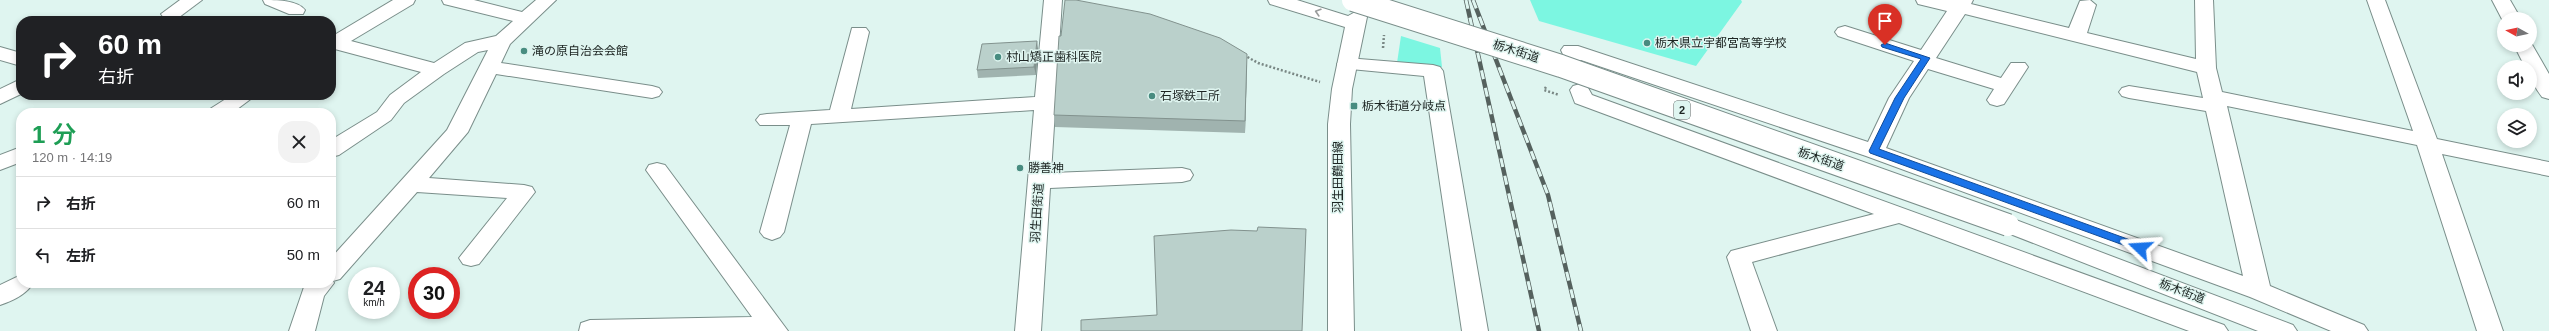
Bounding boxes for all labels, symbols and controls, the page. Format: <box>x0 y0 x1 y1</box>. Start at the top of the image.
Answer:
pin <box>1868 4 1902 45</box>
one-way arrow <box>1314 8 1321 17</box>
icon: arrive <box>1874 10 1896 32</box>
north arrow <box>2497 12 2537 52</box>
map controls <box>2497 12 2537 148</box>
text: 60 m <box>98 29 162 60</box>
icon: right <box>32 32 84 84</box>
place label: 栃木県立宇都宮高等学校 <box>1655 36 1787 50</box>
street label: 栃木街道 <box>1491 37 1541 65</box>
marker: 栃木県立宇都宮高等学校 <box>1642 38 1652 48</box>
place label: 滝の原自治会会館 <box>532 44 628 58</box>
marker: 滝の原自治会会館 <box>519 46 529 56</box>
place label: 村山矯正歯科医院 <box>1006 50 1102 64</box>
marker: 村山矯正歯科医院 <box>993 52 1003 62</box>
button: sound <box>2497 60 2537 100</box>
text: 右折 <box>98 67 134 87</box>
place label: 石塚鉄工所 <box>1160 89 1220 103</box>
marker: 石塚鉄工所 <box>1147 91 1157 101</box>
place label: 栃木街道分岐点 <box>1362 99 1446 113</box>
marker: 栃木街道分岐点 <box>1349 101 1359 111</box>
road number: 2 <box>1674 101 1690 119</box>
button: layers <box>2497 108 2537 148</box>
text: 1 分 <box>32 121 76 148</box>
button: close <box>278 121 320 163</box>
street label: 羽生田鶴田線 <box>1331 141 1345 213</box>
street label: 栃木街道 <box>1796 145 1846 173</box>
text: 120 m · 14:19 <box>32 150 112 165</box>
place label: 勝善神 <box>1028 161 1064 175</box>
marker: 勝善神 <box>1015 163 1025 173</box>
street label: 羽生田街道 <box>1028 183 1046 243</box>
icon: right <box>32 192 54 214</box>
text: 60 m <box>287 194 320 211</box>
text: 右折 <box>66 195 96 212</box>
position arrow <box>2119 227 2161 269</box>
icon: left <box>32 244 54 266</box>
text: 50 m <box>287 246 320 263</box>
text: 左折 <box>66 247 96 264</box>
speed limit sign: 30 <box>408 267 460 319</box>
street label: 栃木街道 <box>2157 276 2207 306</box>
text: 24 <box>363 277 385 299</box>
text: km/h <box>363 297 385 308</box>

